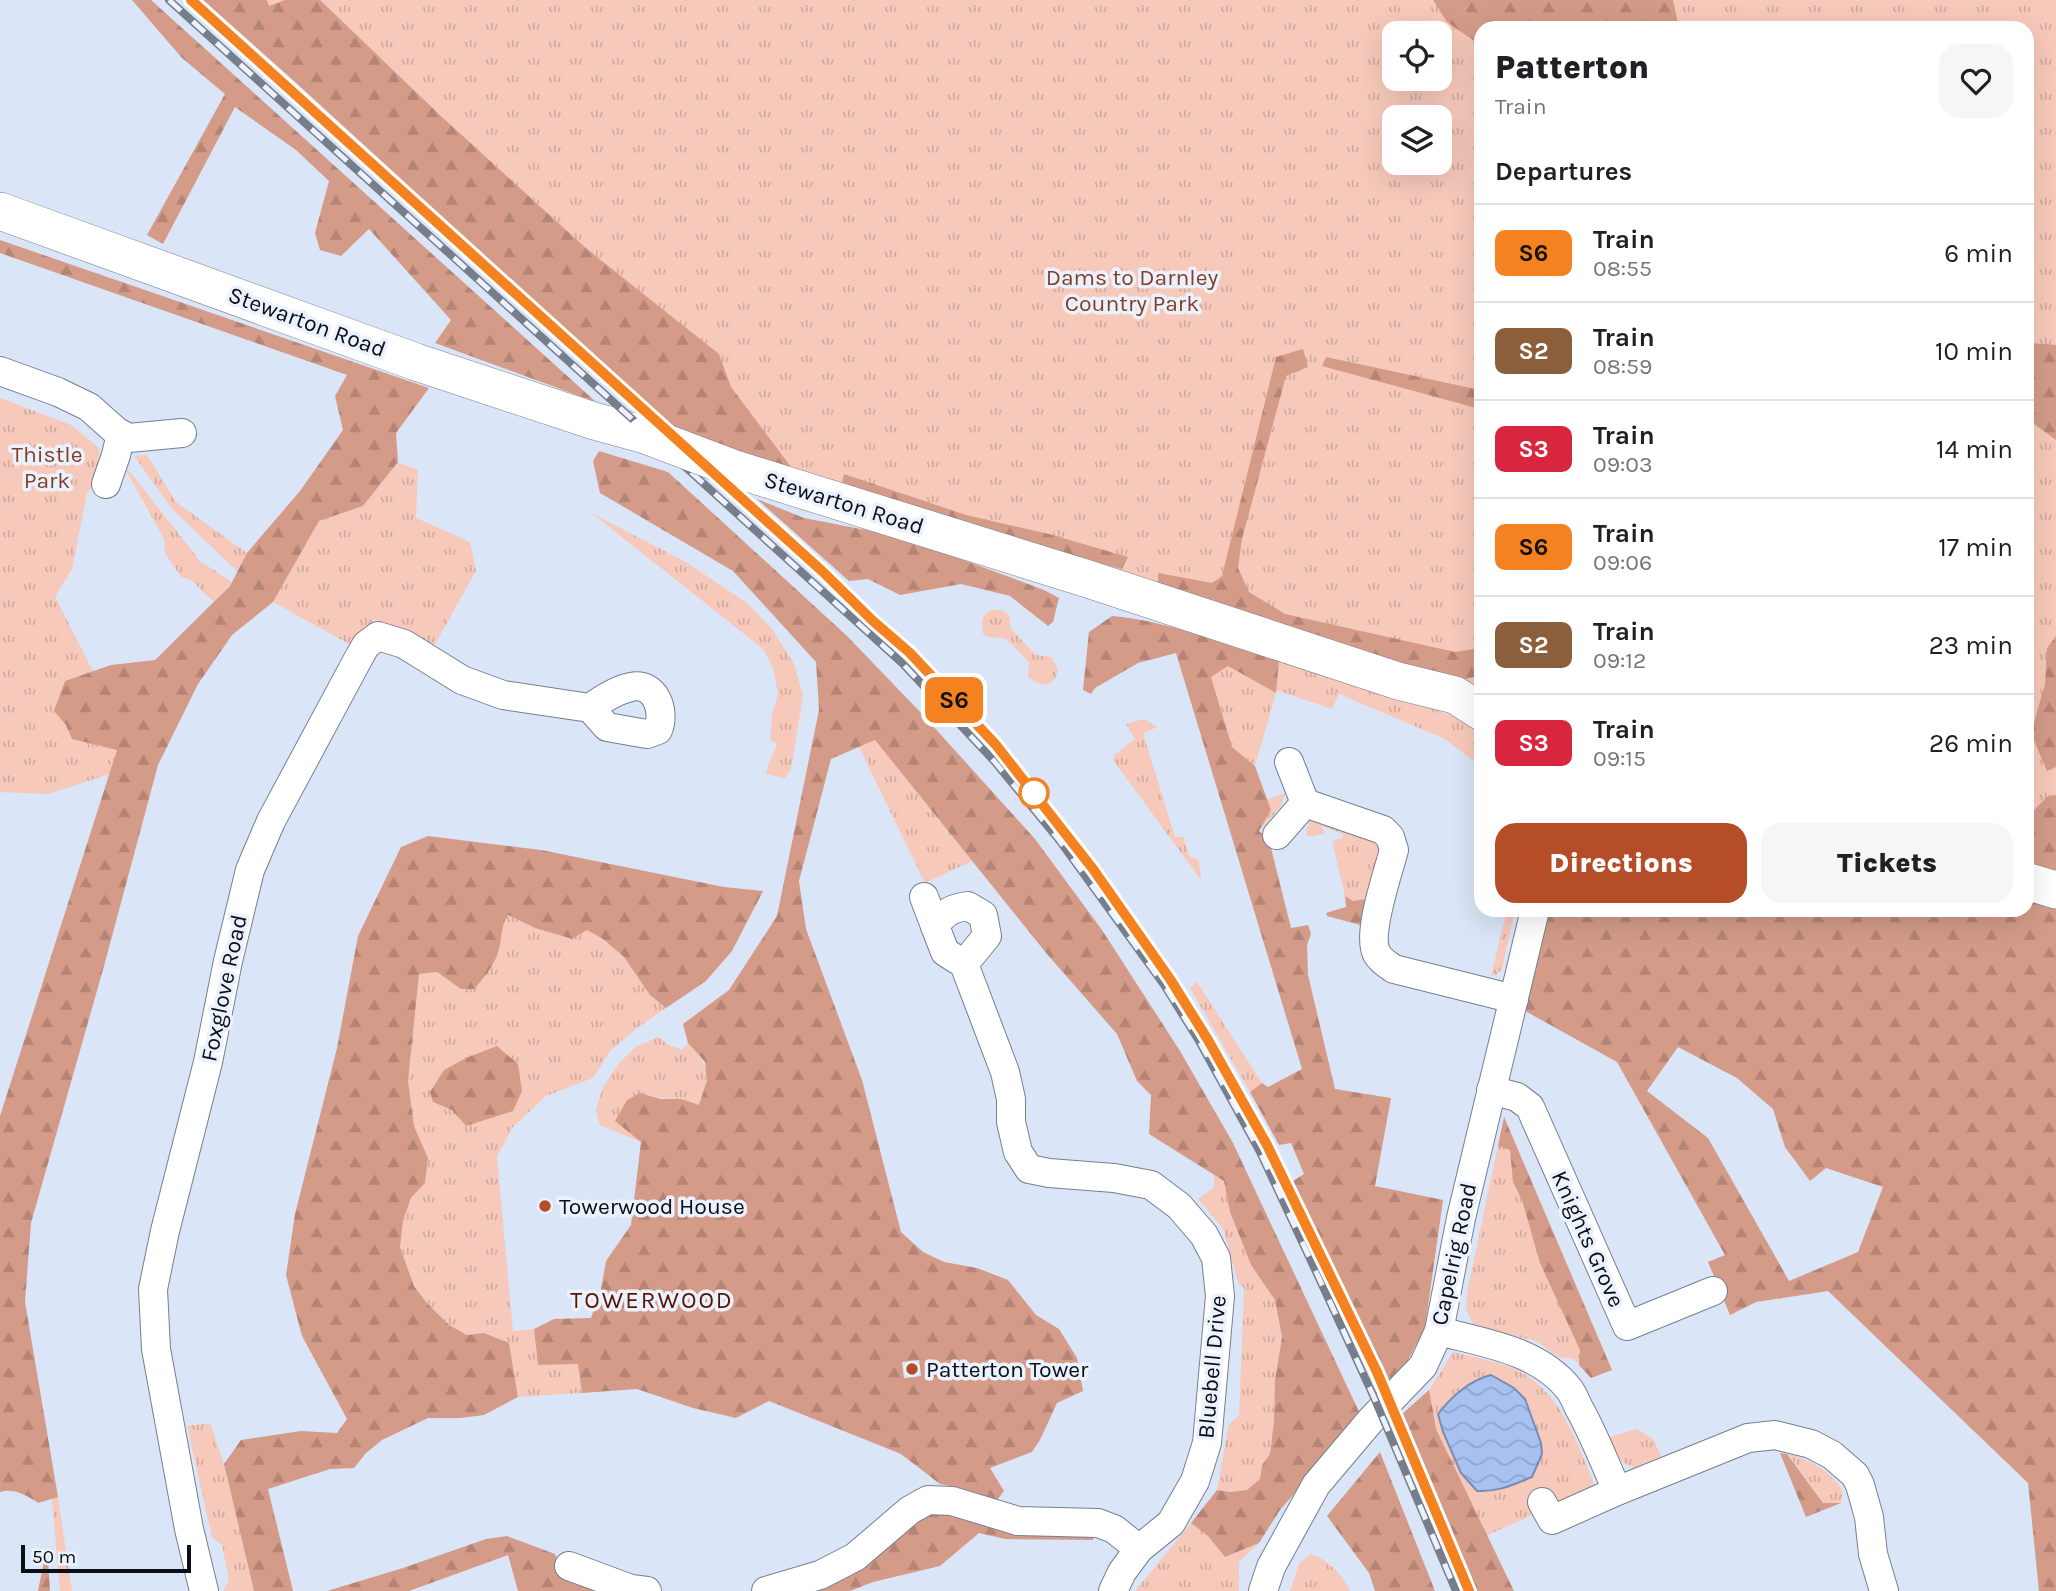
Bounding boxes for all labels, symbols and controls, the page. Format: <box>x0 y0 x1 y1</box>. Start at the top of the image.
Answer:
map controls <box>1382 21 1452 175</box>
button: locate <box>1382 21 1452 91</box>
button: heart <box>1939 44 2013 118</box>
text: Patterton <box>1495 48 1649 86</box>
text: Train <box>1495 93 1547 120</box>
button: layers <box>1382 105 1452 175</box>
text: Departures <box>1495 156 1632 187</box>
text: Train <box>1593 224 1655 255</box>
text: 6 min <box>1944 238 2013 269</box>
text: S6 <box>1519 239 1548 267</box>
text: 08:55 <box>1593 255 1652 282</box>
park label: Dams to Darnley Country Park <box>1046 264 1219 317</box>
street label: Stewarton Road <box>225 281 389 363</box>
text: Train <box>1593 322 1655 353</box>
text: 10 min <box>1935 336 2013 367</box>
text: S2 <box>1519 337 1548 365</box>
text: 08:59 <box>1593 353 1652 380</box>
text: Train <box>1593 420 1655 451</box>
text: 14 min <box>1936 434 2013 465</box>
text: S3 <box>1518 435 1549 463</box>
park label: Thistle Park <box>11 441 83 494</box>
text: 09:03 <box>1593 451 1653 478</box>
street label: Stewarton Road <box>761 466 927 540</box>
text: Train <box>1593 518 1655 549</box>
text: 17 min <box>1938 532 2013 563</box>
text: S6 <box>1519 533 1548 561</box>
text: 09:06 <box>1593 549 1652 576</box>
text: Train <box>1593 616 1655 647</box>
text: 23 min <box>1929 630 2013 661</box>
text: S2 <box>1519 631 1548 659</box>
text: 09:12 <box>1593 647 1646 674</box>
line badge: S6 <box>922 677 986 723</box>
text: S6 <box>939 686 969 714</box>
text: Train <box>1593 714 1655 745</box>
text: 26 min <box>1929 728 2013 759</box>
text: S3 <box>1518 729 1549 757</box>
text: 09:15 <box>1593 745 1646 772</box>
unlabelled marker <box>1019 778 1049 808</box>
button: Directions <box>1495 823 1747 903</box>
button: Tickets <box>1761 823 2013 903</box>
street label: Foxglove Road <box>195 912 253 1064</box>
street label: Knights Grove <box>1546 1166 1630 1312</box>
street label: Capelrig Road <box>1426 1180 1482 1328</box>
place label: Towerwood House <box>559 1193 745 1220</box>
marker: Towerwood House <box>537 1198 553 1214</box>
district label: TOWERWOOD <box>570 1286 734 1314</box>
street label: Bluebell Drive <box>1192 1294 1232 1440</box>
place label: Patterton Tower <box>926 1356 1089 1383</box>
marker: Patterton Tower <box>904 1361 920 1377</box>
scale bar <box>21 1542 191 1574</box>
text: 50 m <box>32 1546 76 1568</box>

